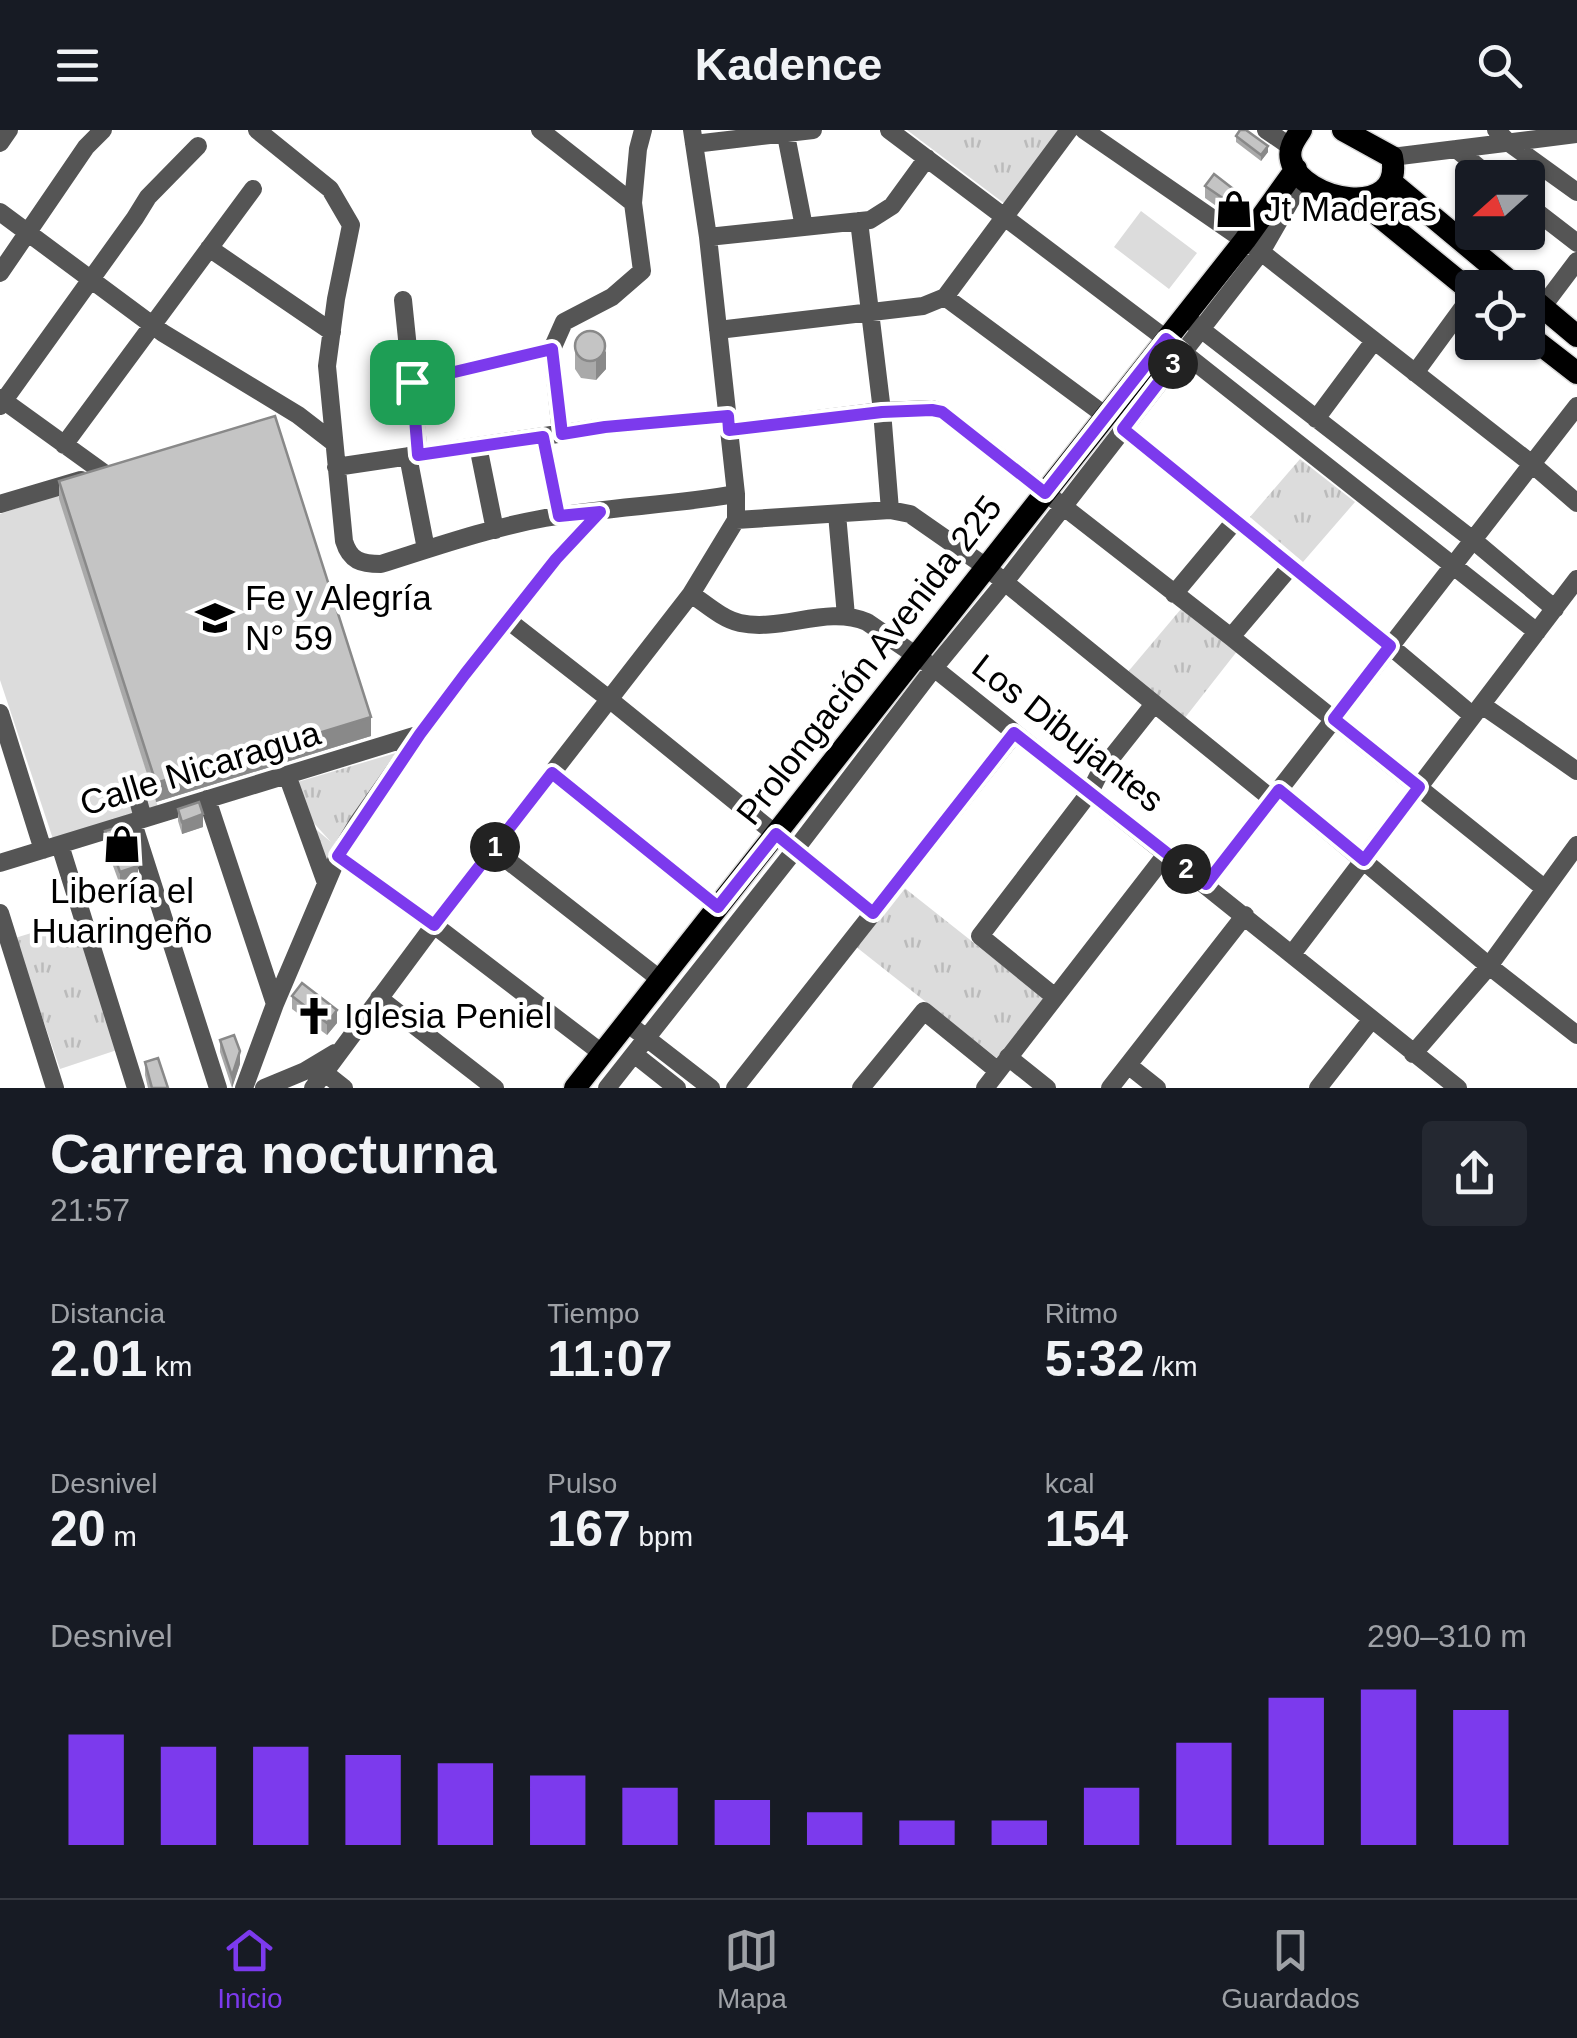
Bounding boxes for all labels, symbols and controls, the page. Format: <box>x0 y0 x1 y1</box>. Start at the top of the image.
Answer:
icon: menu <box>50 38 105 93</box>
icon: search <box>1472 38 1527 93</box>
text: Kadence <box>695 39 882 90</box>
north arrow <box>1455 160 1545 250</box>
map controls <box>1455 160 1545 360</box>
shop icon: Jt Maderas <box>1213 188 1255 230</box>
place label: Jt Maderas <box>1264 189 1437 228</box>
button: locate <box>1455 270 1545 360</box>
pin: 3 <box>1148 339 1198 389</box>
pin <box>370 340 455 425</box>
text: 3 <box>1165 348 1181 379</box>
icon: arrive <box>385 355 440 410</box>
street label: Prolongación Avenida 225 <box>728 488 1009 832</box>
place label: Fe y Alegría N° 59 <box>245 578 432 657</box>
school or university icon: Fe y Alegría N° 59 <box>194 597 236 639</box>
street label: Los Dibujantes <box>965 646 1172 819</box>
street label: Calle Nicaragua <box>75 712 325 823</box>
pin: 1 <box>470 822 520 872</box>
shop icon: Libería el Huaringeño <box>101 823 143 865</box>
text: 1 <box>487 831 503 862</box>
pin: 2 <box>1161 844 1211 894</box>
text: 2 <box>1178 853 1194 884</box>
place label: Libería el Huaringeño <box>32 871 212 950</box>
church icon: Iglesia Peniel <box>293 995 335 1037</box>
place label: Iglesia Peniel <box>344 996 552 1035</box>
button: share <box>1422 1121 1527 1226</box>
text: Carrera nocturna <box>50 1123 496 1185</box>
text: 21:57 <box>50 1192 130 1228</box>
text: Distancia <box>50 1298 165 1329</box>
text: Tiempo <box>547 1298 640 1329</box>
text: Ritmo <box>1045 1298 1118 1329</box>
text: 2.01 <box>50 1331 147 1387</box>
text: 11:07 <box>547 1331 672 1387</box>
text: 5:32 <box>1045 1331 1145 1387</box>
text: km <box>147 1351 192 1382</box>
text: /km <box>1145 1351 1198 1382</box>
text: Desnivel <box>50 1468 157 1499</box>
text: Pulso <box>547 1468 617 1499</box>
text: kcal <box>1045 1468 1094 1499</box>
text: 20 <box>50 1501 106 1557</box>
text: 167 <box>547 1501 631 1557</box>
text: 154 <box>1045 1501 1128 1557</box>
text: m <box>106 1521 137 1552</box>
text: bpm <box>631 1521 693 1552</box>
text: Desnivel <box>50 1618 173 1654</box>
text: 290–310 m <box>1367 1618 1527 1654</box>
tab: Inicio <box>217 1923 283 2015</box>
tab: Mapa <box>717 1923 787 2015</box>
tab: Guardados <box>1221 1923 1360 2015</box>

